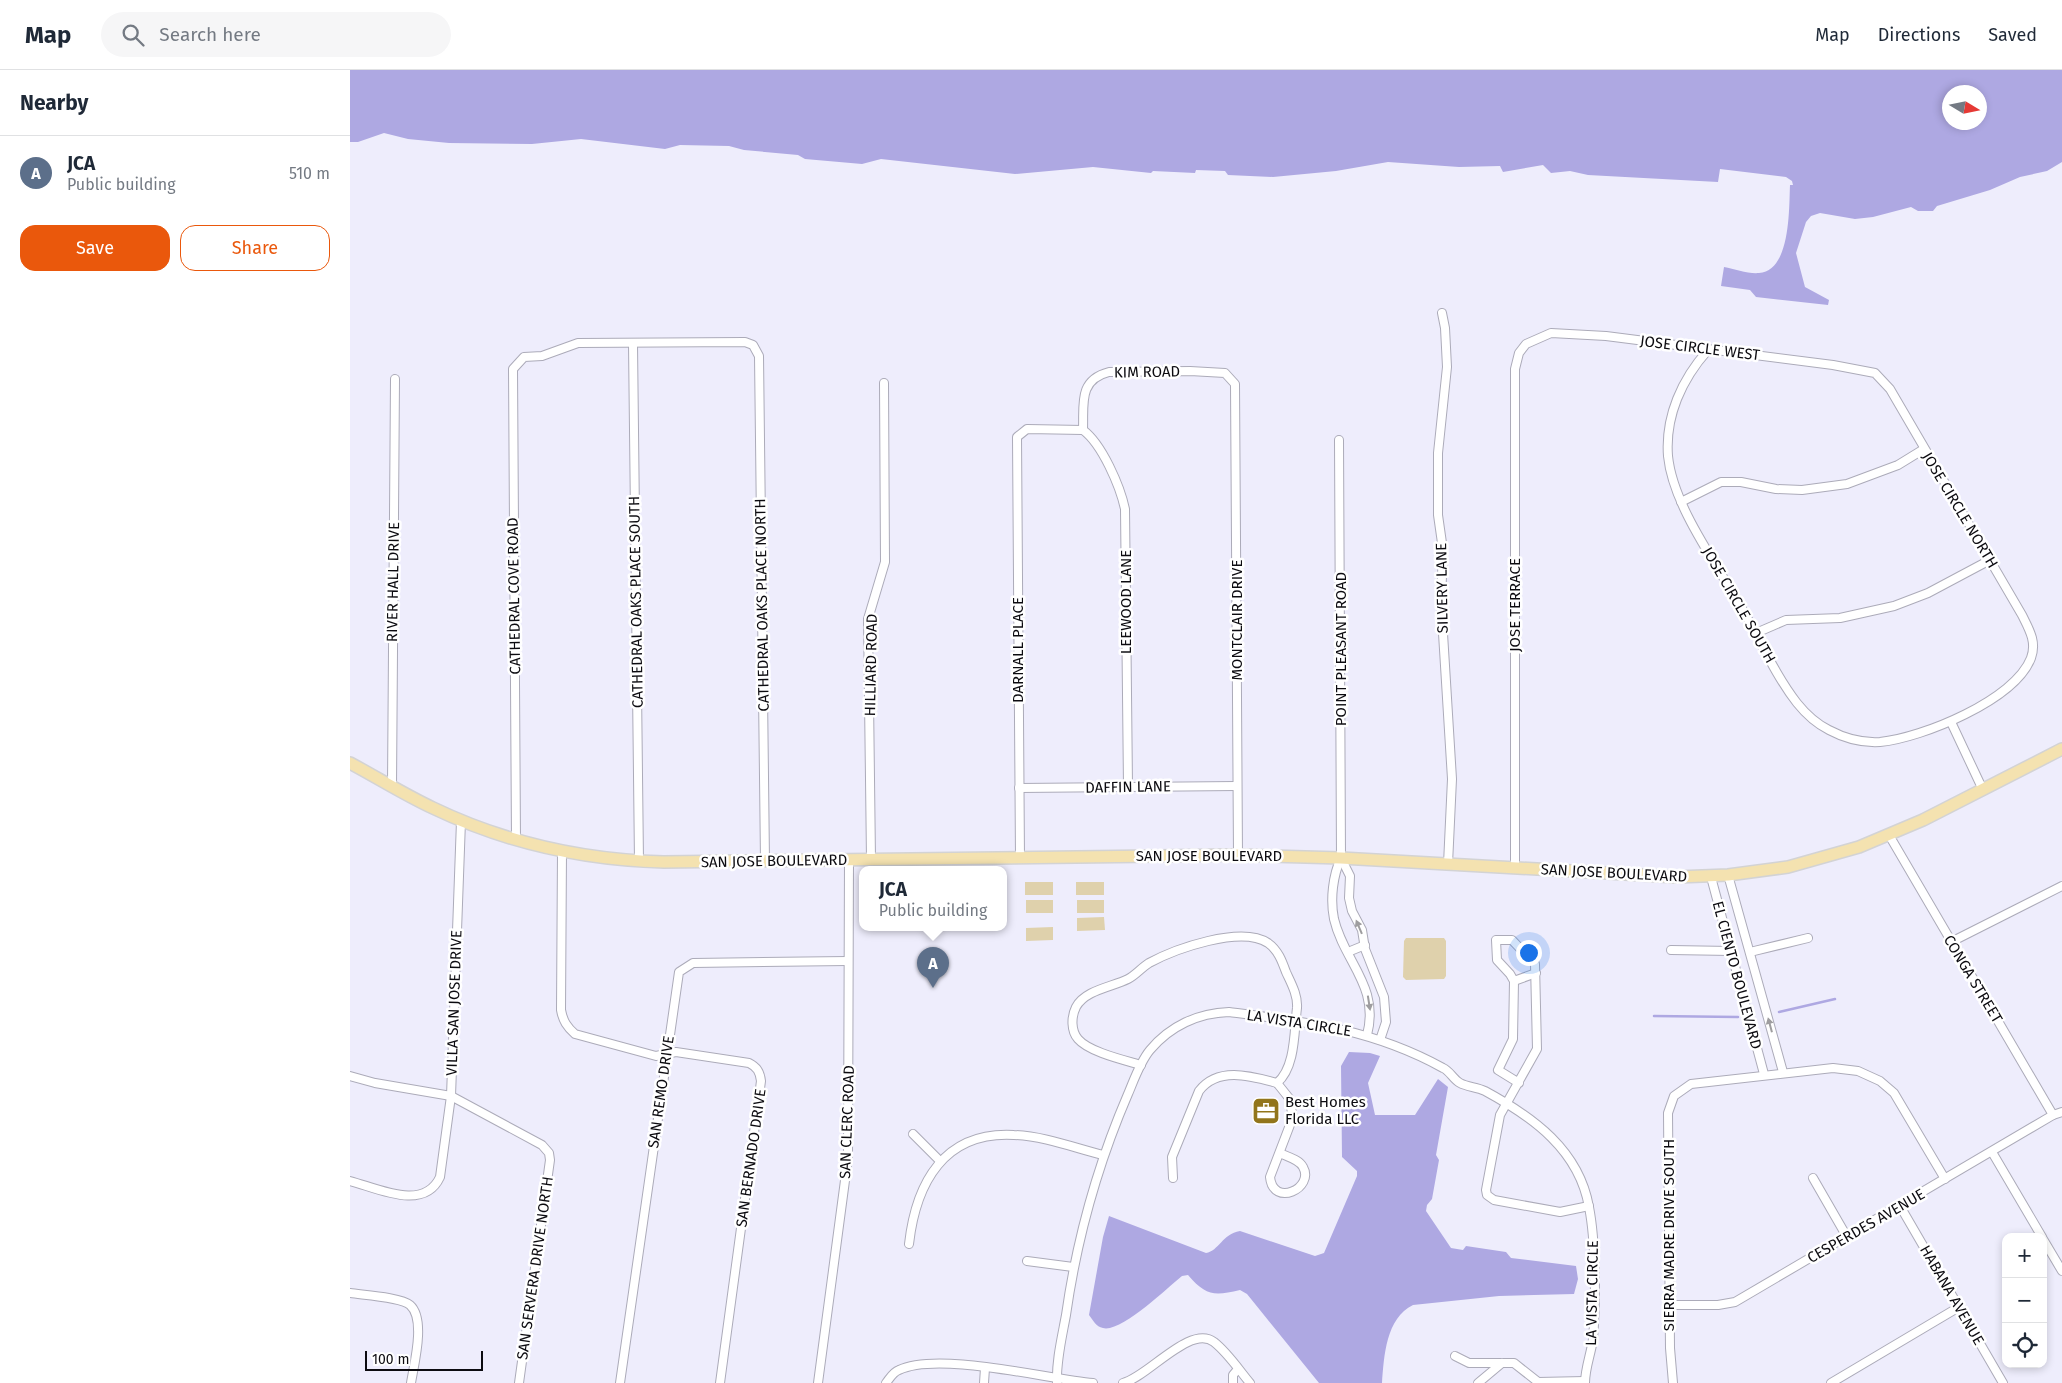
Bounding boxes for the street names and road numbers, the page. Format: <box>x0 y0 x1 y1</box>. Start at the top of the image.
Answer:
street label: JOSE CIRCLE WEST <box>1639 332 1761 364</box>
street label: KIM ROAD <box>1114 362 1180 382</box>
street label: JOSE CIRCLE NORTH <box>1918 449 2002 571</box>
street label: CATHEDRAL OAKS PLACE SOUTH <box>625 496 647 708</box>
street label: CATHEDRAL OAKS PLACE NORTH <box>751 498 773 712</box>
street label: CATHEDRAL COVE ROAD <box>504 517 524 675</box>
street label: RIVER HALL DRIVE <box>383 522 403 642</box>
street label: SILVERY LANE <box>1432 543 1452 633</box>
street label: JOSE CIRCLE SOUTH <box>1698 544 1780 666</box>
street label: LEEWOOD LANE <box>1117 550 1135 654</box>
street label: JOSE TERRACE <box>1506 558 1524 652</box>
street label: MONTCLAIR DRIVE <box>1228 560 1246 680</box>
street label: POINT PLEASANT ROAD <box>1332 572 1350 726</box>
street label: DARNALL PLACE <box>1009 597 1027 703</box>
street label: HILLIARD ROAD <box>861 613 881 717</box>
street label: DAFFIN LANE <box>1085 777 1171 797</box>
street label: SAN JOSE BOULEVARD <box>1136 847 1282 865</box>
street label: SAN JOSE BOULEVARD <box>701 851 847 871</box>
street label: SAN JOSE BOULEVARD <box>1540 860 1688 886</box>
street label: EL CIENTO BOULEVARD <box>1709 899 1765 1051</box>
street label: VILLA SAN JOSE DRIVE <box>442 930 466 1076</box>
street label: CONGA STREET <box>1940 932 2006 1026</box>
street label: LA VISTA CIRCLE <box>1245 1006 1353 1040</box>
street label: SAN REMO DRIVE <box>644 1035 678 1149</box>
street label: SAN CLERC ROAD <box>836 1065 858 1179</box>
street label: SAN BERNADO DRIVE <box>732 1088 770 1228</box>
street label: SIERRA MADRE DRIVE SOUTH <box>1660 1139 1678 1331</box>
street label: SAN SERVERA DRIVE NORTH <box>513 1175 557 1361</box>
street label: CESPERDES AVENUE <box>1804 1185 1928 1267</box>
street label: LA VISTA CIRCLE <box>1582 1240 1602 1346</box>
street label: HABANA AVENUE <box>1916 1242 1988 1348</box>

